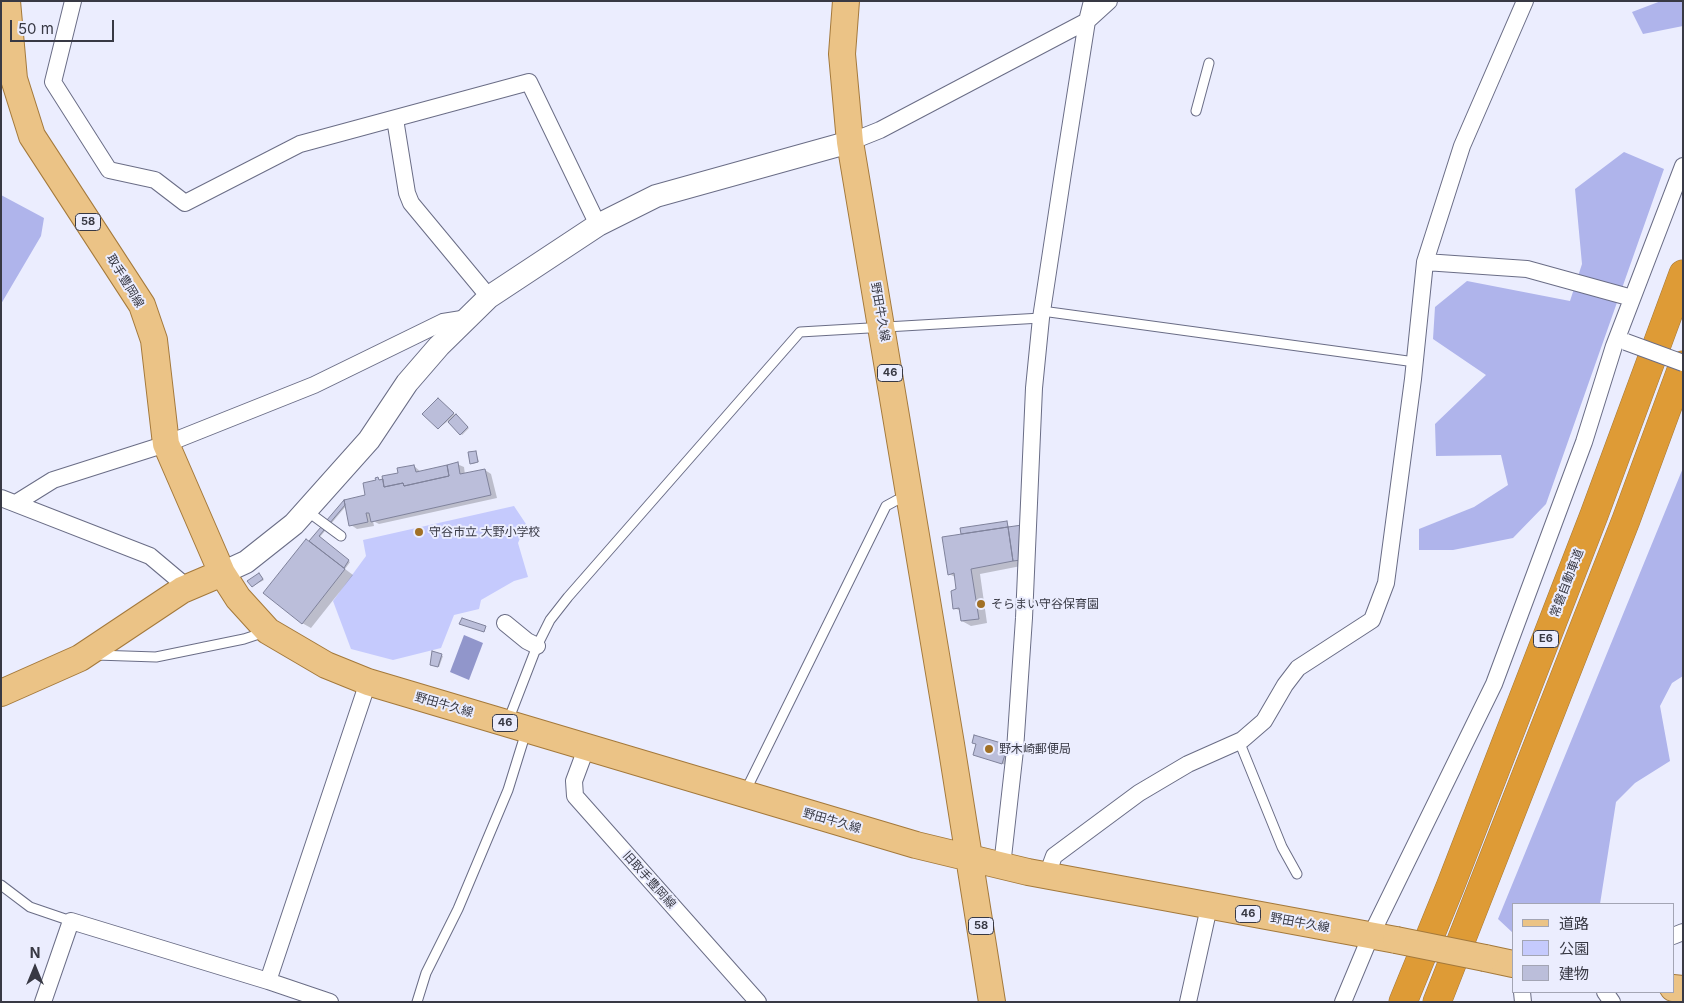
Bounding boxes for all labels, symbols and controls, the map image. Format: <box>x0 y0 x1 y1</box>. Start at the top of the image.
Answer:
scale bar <box>12 10 116 42</box>
text: 50 m <box>18 19 54 38</box>
road number: 58 <box>76 213 100 230</box>
street label: 取手豊岡線 <box>103 252 147 310</box>
street label: 野田牛久線 <box>868 281 892 343</box>
road number: 46 <box>878 364 902 382</box>
place label: 守谷市立 大野小学校 <box>429 525 540 539</box>
marker: 守谷市立 大野小学校 <box>413 526 425 538</box>
street label: 常磐自動車道 <box>1547 547 1587 619</box>
place label: そらまい守谷保育園 <box>991 597 1099 611</box>
marker: そらまい守谷保育園 <box>975 598 987 610</box>
road number: E6 <box>1534 630 1558 648</box>
street label: 野田牛久線 <box>413 690 475 720</box>
road number: 46 <box>492 714 518 731</box>
place label: 野木崎郵便局 <box>999 742 1071 756</box>
marker: 野木崎郵便局 <box>983 743 995 755</box>
street label: 野田牛久線 <box>801 806 863 836</box>
street label: 旧取手豊岡線 <box>620 848 678 912</box>
legend <box>1512 903 1674 993</box>
road number: 46 <box>1236 906 1260 922</box>
street label: 野田牛久線 <box>1269 911 1331 935</box>
text: 道路 <box>1559 914 1589 933</box>
road number: 58 <box>968 918 994 934</box>
text: 公園 <box>1559 939 1589 958</box>
north arrow <box>10 943 60 993</box>
text: N <box>30 944 40 961</box>
text: 建物 <box>1559 964 1589 983</box>

